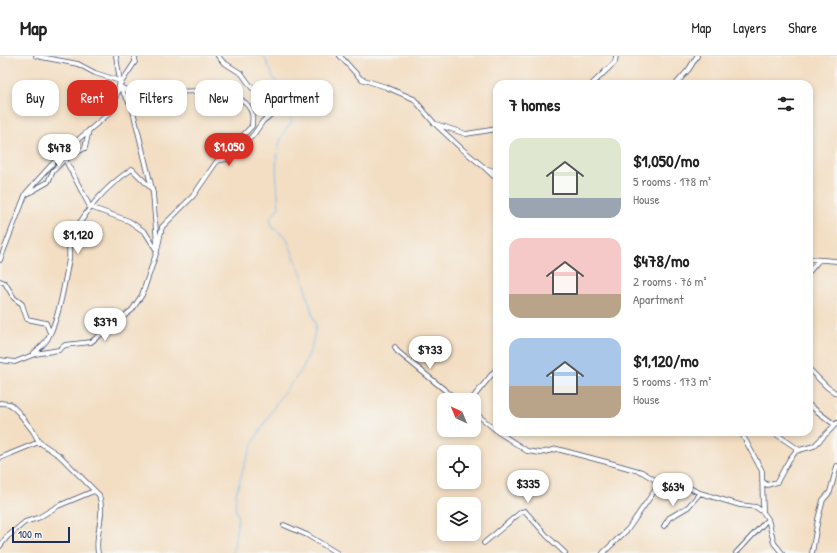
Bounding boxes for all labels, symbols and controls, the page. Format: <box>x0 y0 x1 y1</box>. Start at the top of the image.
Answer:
text: Map <box>20 15 47 41</box>
text: Map <box>691 18 711 37</box>
text: Layers <box>733 18 766 37</box>
text: Share <box>788 18 817 37</box>
chip: Buy <box>12 80 59 116</box>
chip: Rent <box>67 80 118 116</box>
chip: Filters <box>126 80 187 116</box>
chip: New <box>195 80 243 116</box>
chip: Apartment <box>251 80 333 116</box>
text: 7 homes <box>509 93 560 116</box>
icon: filters <box>775 93 797 115</box>
pin: $1,050 <box>196 133 262 167</box>
pin: $478 <box>35 134 83 168</box>
text: $1,050 <box>213 137 245 155</box>
text: $478 <box>47 138 71 156</box>
text: $1,050/mo <box>633 149 699 172</box>
icon: home <box>541 154 589 202</box>
text: 5 rooms · 178 m² <box>633 172 711 190</box>
text: House <box>633 190 660 208</box>
pin: $1,120 <box>45 221 111 255</box>
text: $1,120 <box>63 225 93 243</box>
text: $478/mo <box>633 249 689 272</box>
icon: home <box>541 254 589 302</box>
text: 2 rooms · 76 m² <box>633 272 706 290</box>
text: Apartment <box>633 290 684 308</box>
pin: $379 <box>81 308 129 342</box>
text: $379 <box>93 312 117 330</box>
pin: $733 <box>406 336 454 370</box>
text: $733 <box>418 340 442 358</box>
text: $1,120/mo <box>633 349 699 372</box>
icon: home <box>541 354 589 402</box>
text: 5 rooms · 173 m² <box>633 372 711 390</box>
text: House <box>633 390 660 408</box>
north arrow <box>437 393 481 437</box>
map controls <box>437 393 481 541</box>
button: locate <box>437 445 481 489</box>
pin: $335 <box>504 470 552 504</box>
pin: $634 <box>649 473 697 507</box>
text: $335 <box>516 474 540 492</box>
text: $634 <box>662 477 684 495</box>
button: layers <box>437 497 481 541</box>
scale bar <box>12 525 70 544</box>
text: 100 m <box>18 527 42 541</box>

